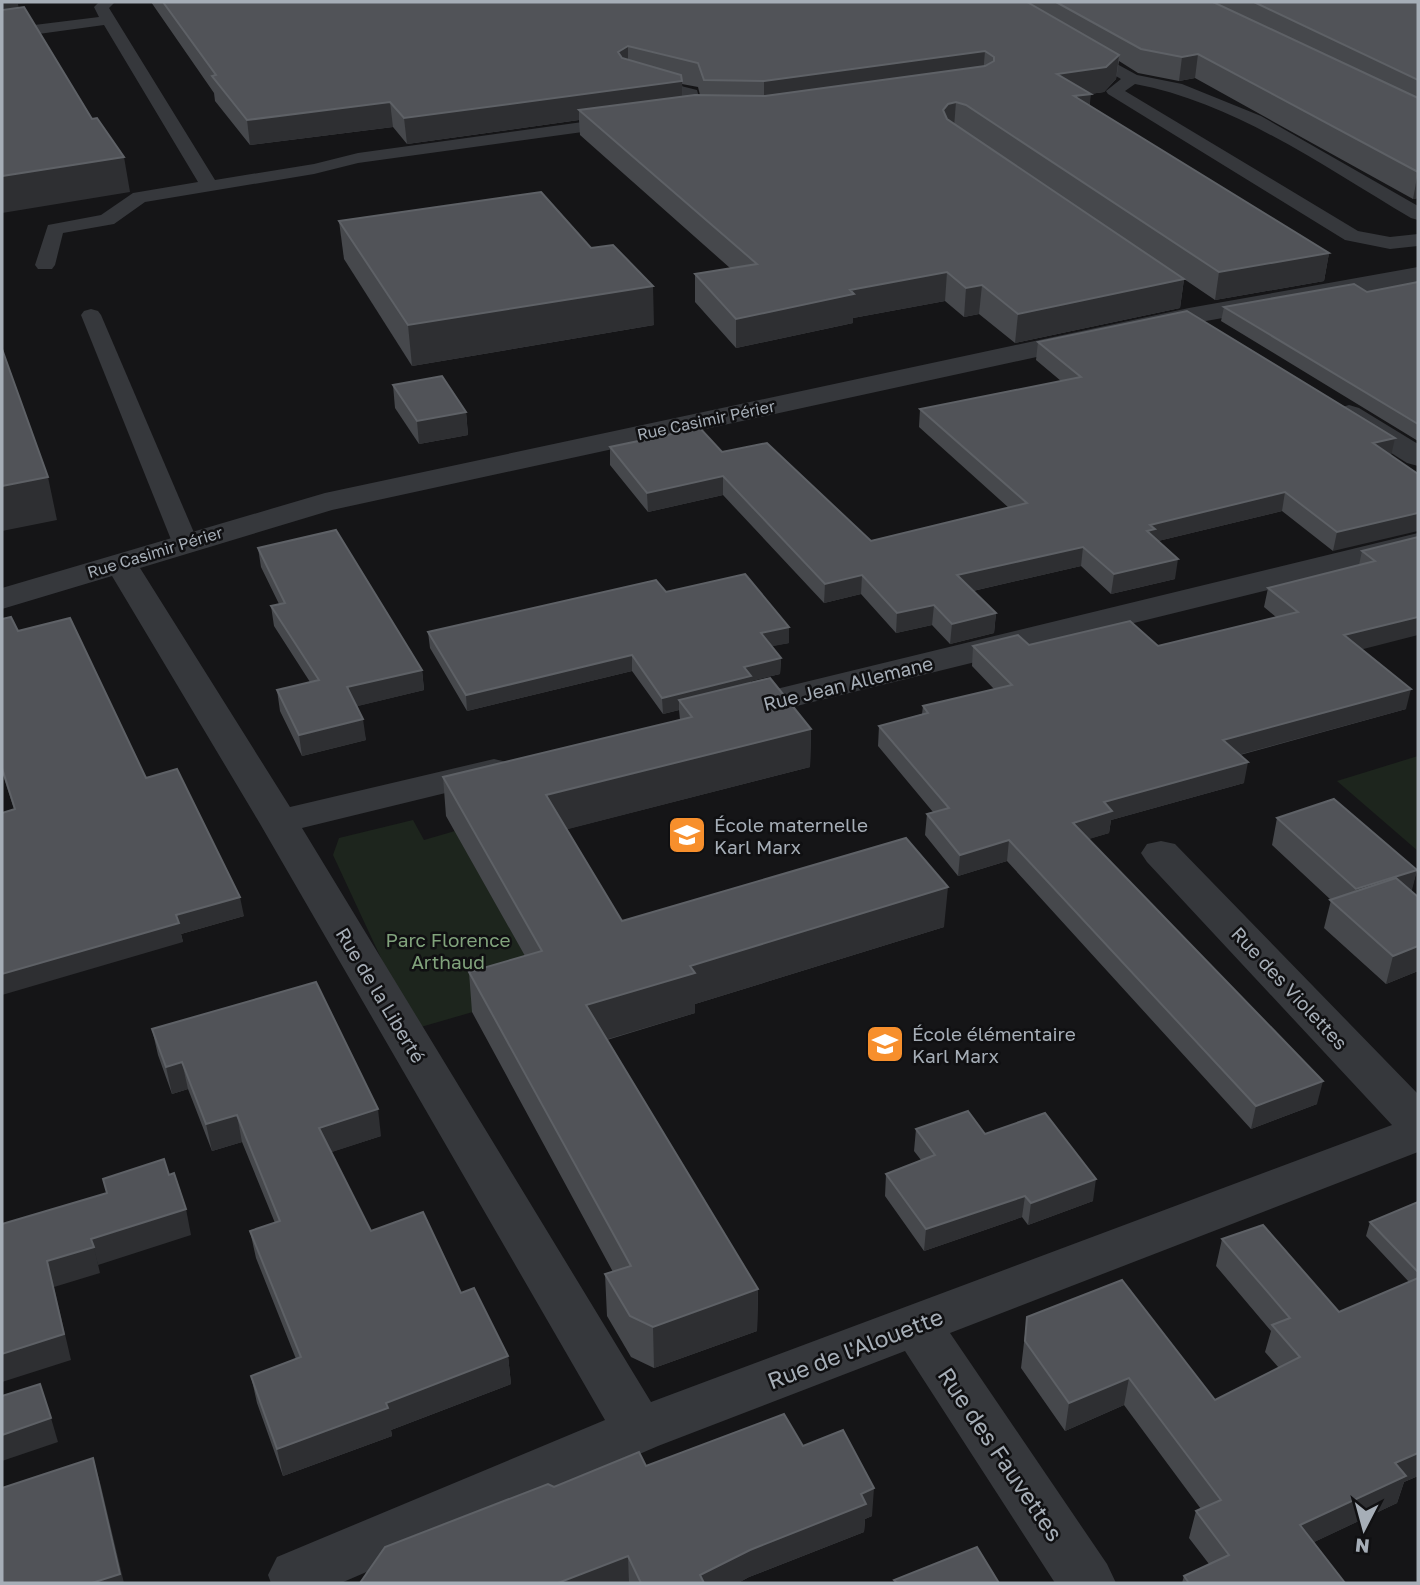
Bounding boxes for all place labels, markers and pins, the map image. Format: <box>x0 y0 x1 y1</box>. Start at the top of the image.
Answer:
place label: École maternelle Karl Marx <box>714 813 868 858</box>
school or university icon: École maternelle Karl Marx <box>666 814 708 856</box>
place label: École élémentaire Karl Marx <box>912 1022 1076 1067</box>
school or university icon: École élémentaire Karl Marx <box>864 1023 906 1065</box>

